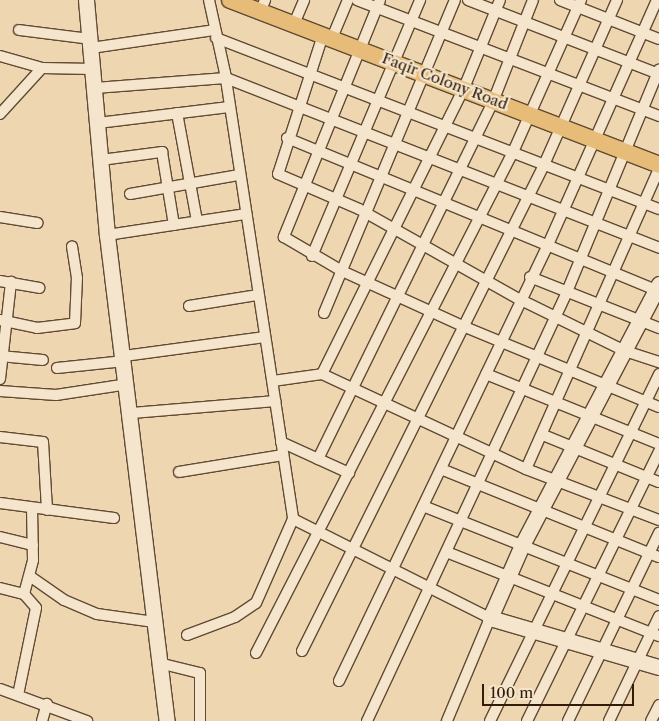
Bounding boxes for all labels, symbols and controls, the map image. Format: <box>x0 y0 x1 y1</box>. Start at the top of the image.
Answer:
street label: Faqir Colony Road <box>379 49 511 113</box>
scale bar <box>484 674 636 706</box>
text: 100 m <box>490 683 533 702</box>

